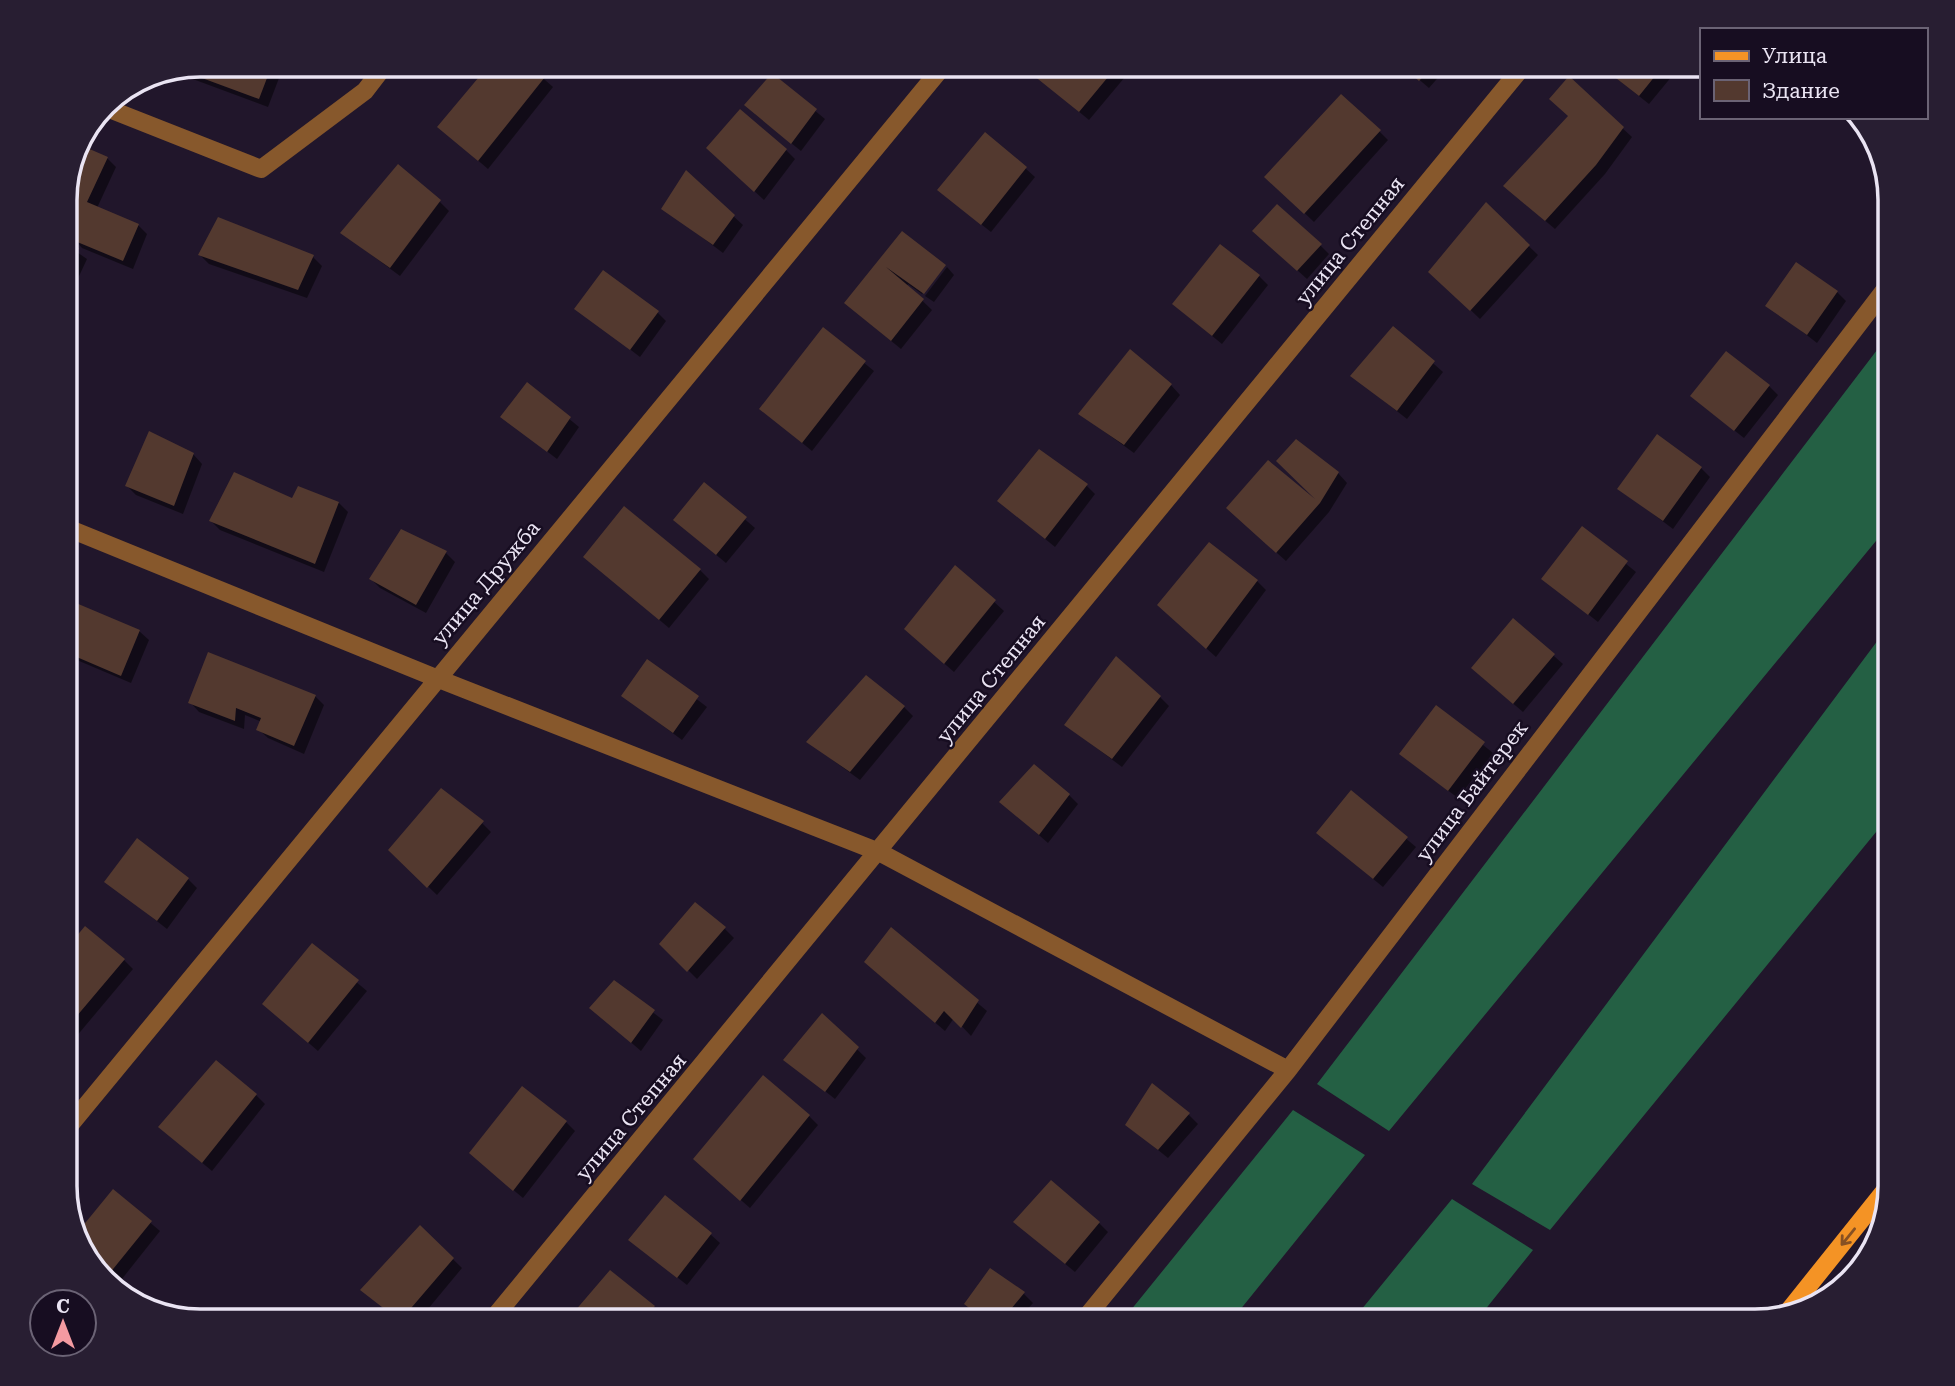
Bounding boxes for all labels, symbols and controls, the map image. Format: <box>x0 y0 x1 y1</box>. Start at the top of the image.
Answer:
legend <box>1700 28 1927 119</box>
text: Улица <box>1762 44 1828 68</box>
text: Здание <box>1762 79 1840 103</box>
street label: улица Степная <box>1291 172 1409 310</box>
street label: улица Дружба <box>427 516 545 650</box>
street label: улица Степная <box>932 610 1050 748</box>
street label: улица Байтерек <box>1411 716 1533 866</box>
street label: улица Степная <box>571 1049 691 1185</box>
one-way arrow <box>1840 1227 1855 1246</box>
north arrow <box>28 1288 98 1358</box>
text: С <box>56 1295 70 1318</box>

